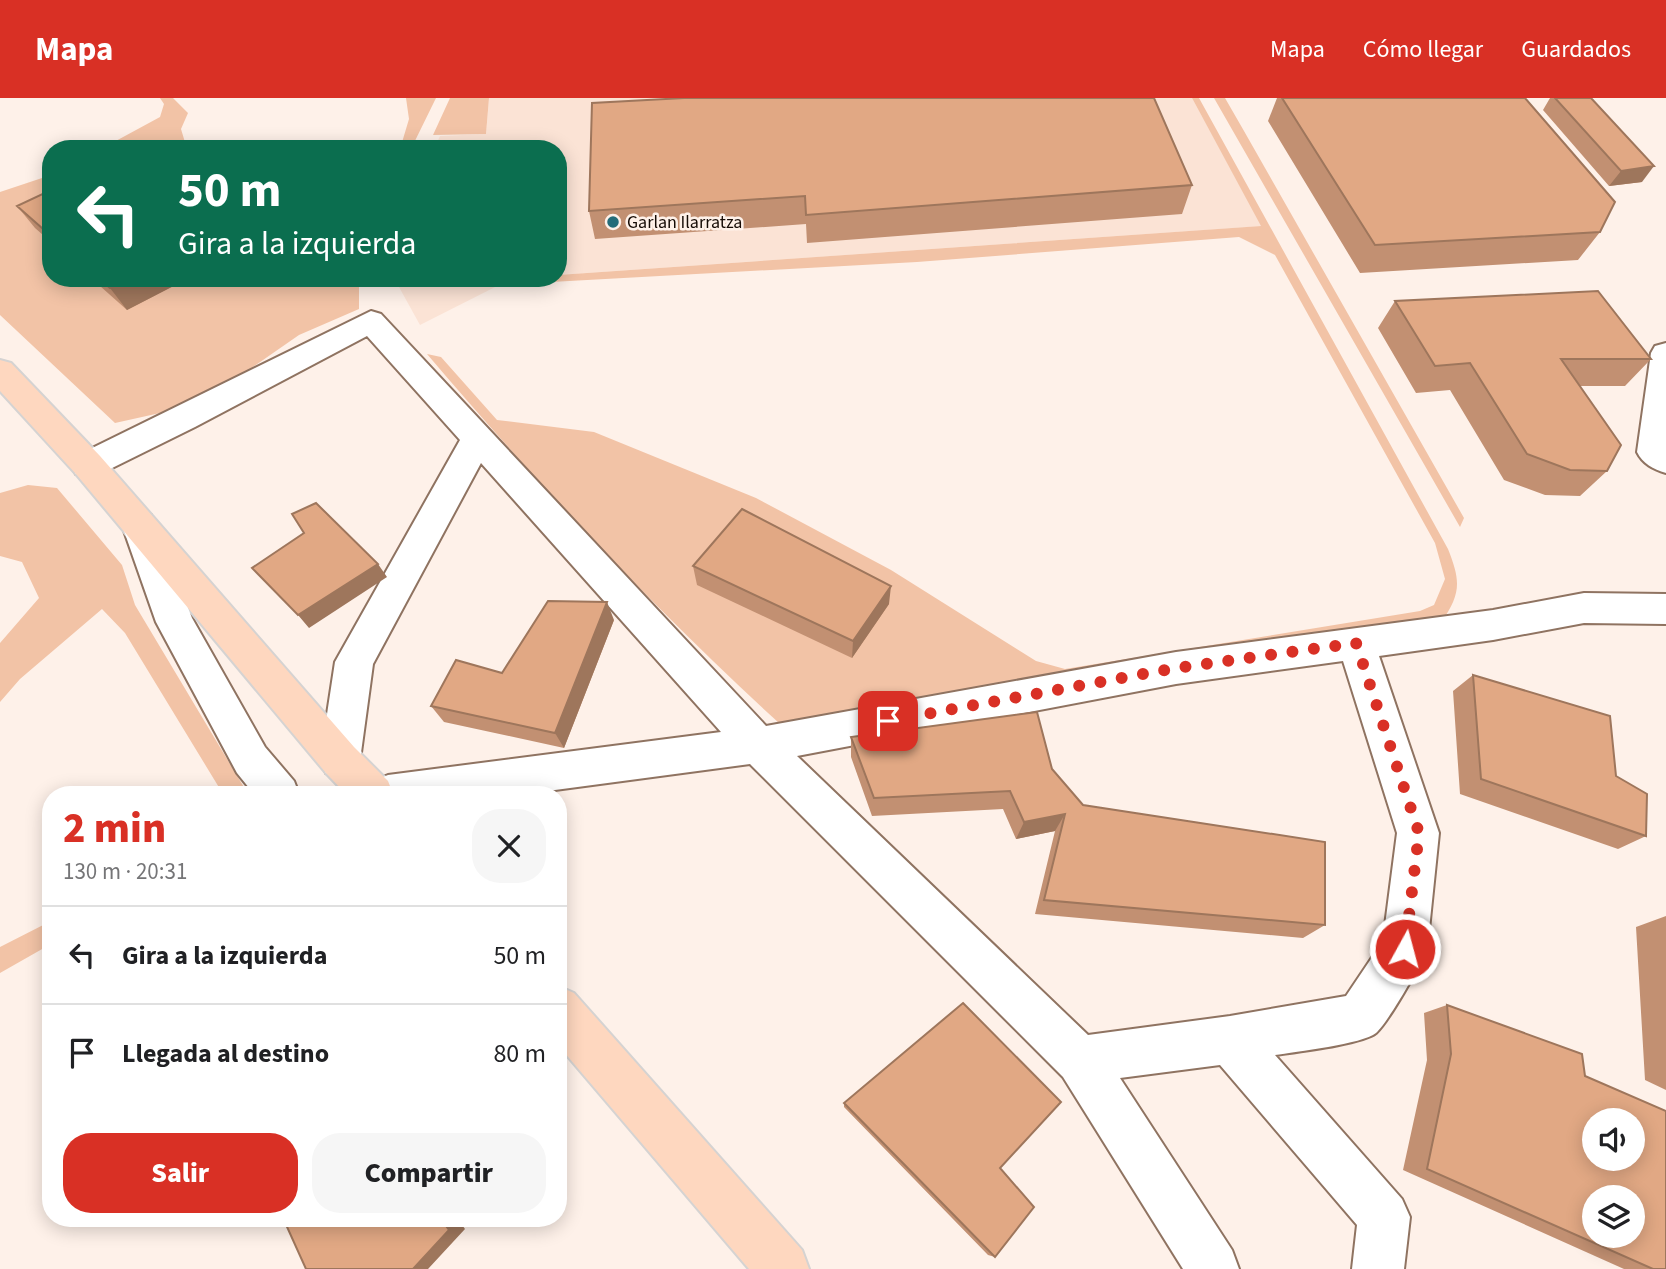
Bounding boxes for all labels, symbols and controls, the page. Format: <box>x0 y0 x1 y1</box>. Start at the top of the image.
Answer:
text: Mapa <box>35 26 113 73</box>
text: Mapa <box>1270 32 1325 67</box>
text: Cómo llegar <box>1363 32 1483 67</box>
text: Guardados <box>1521 32 1631 67</box>
text: 50 m <box>178 156 282 226</box>
icon: left <box>63 168 154 259</box>
place label: Garlan Ilarratza <box>627 210 742 235</box>
marker: Garlan Ilarratza <box>605 214 621 230</box>
text: Gira a la izquierda <box>178 221 416 267</box>
pin <box>858 691 918 751</box>
icon: arrive <box>869 702 907 740</box>
text: 2 min <box>63 799 166 859</box>
button: close <box>472 809 546 883</box>
text: 130 m · 20:31 <box>63 855 187 888</box>
position arrow <box>1368 912 1442 986</box>
icon: left <box>63 936 101 974</box>
text: Gira a la izquierda <box>122 937 327 974</box>
text: 50 m <box>493 937 546 974</box>
icon: arrive <box>63 1034 101 1072</box>
text: Llegada al destino <box>122 1035 329 1072</box>
text: 80 m <box>493 1035 546 1072</box>
map controls <box>1582 1108 1645 1248</box>
button: sound <box>1582 1108 1645 1171</box>
button: Salir <box>63 1133 298 1213</box>
button: Compartir <box>312 1133 546 1213</box>
button: layers <box>1582 1185 1645 1248</box>

